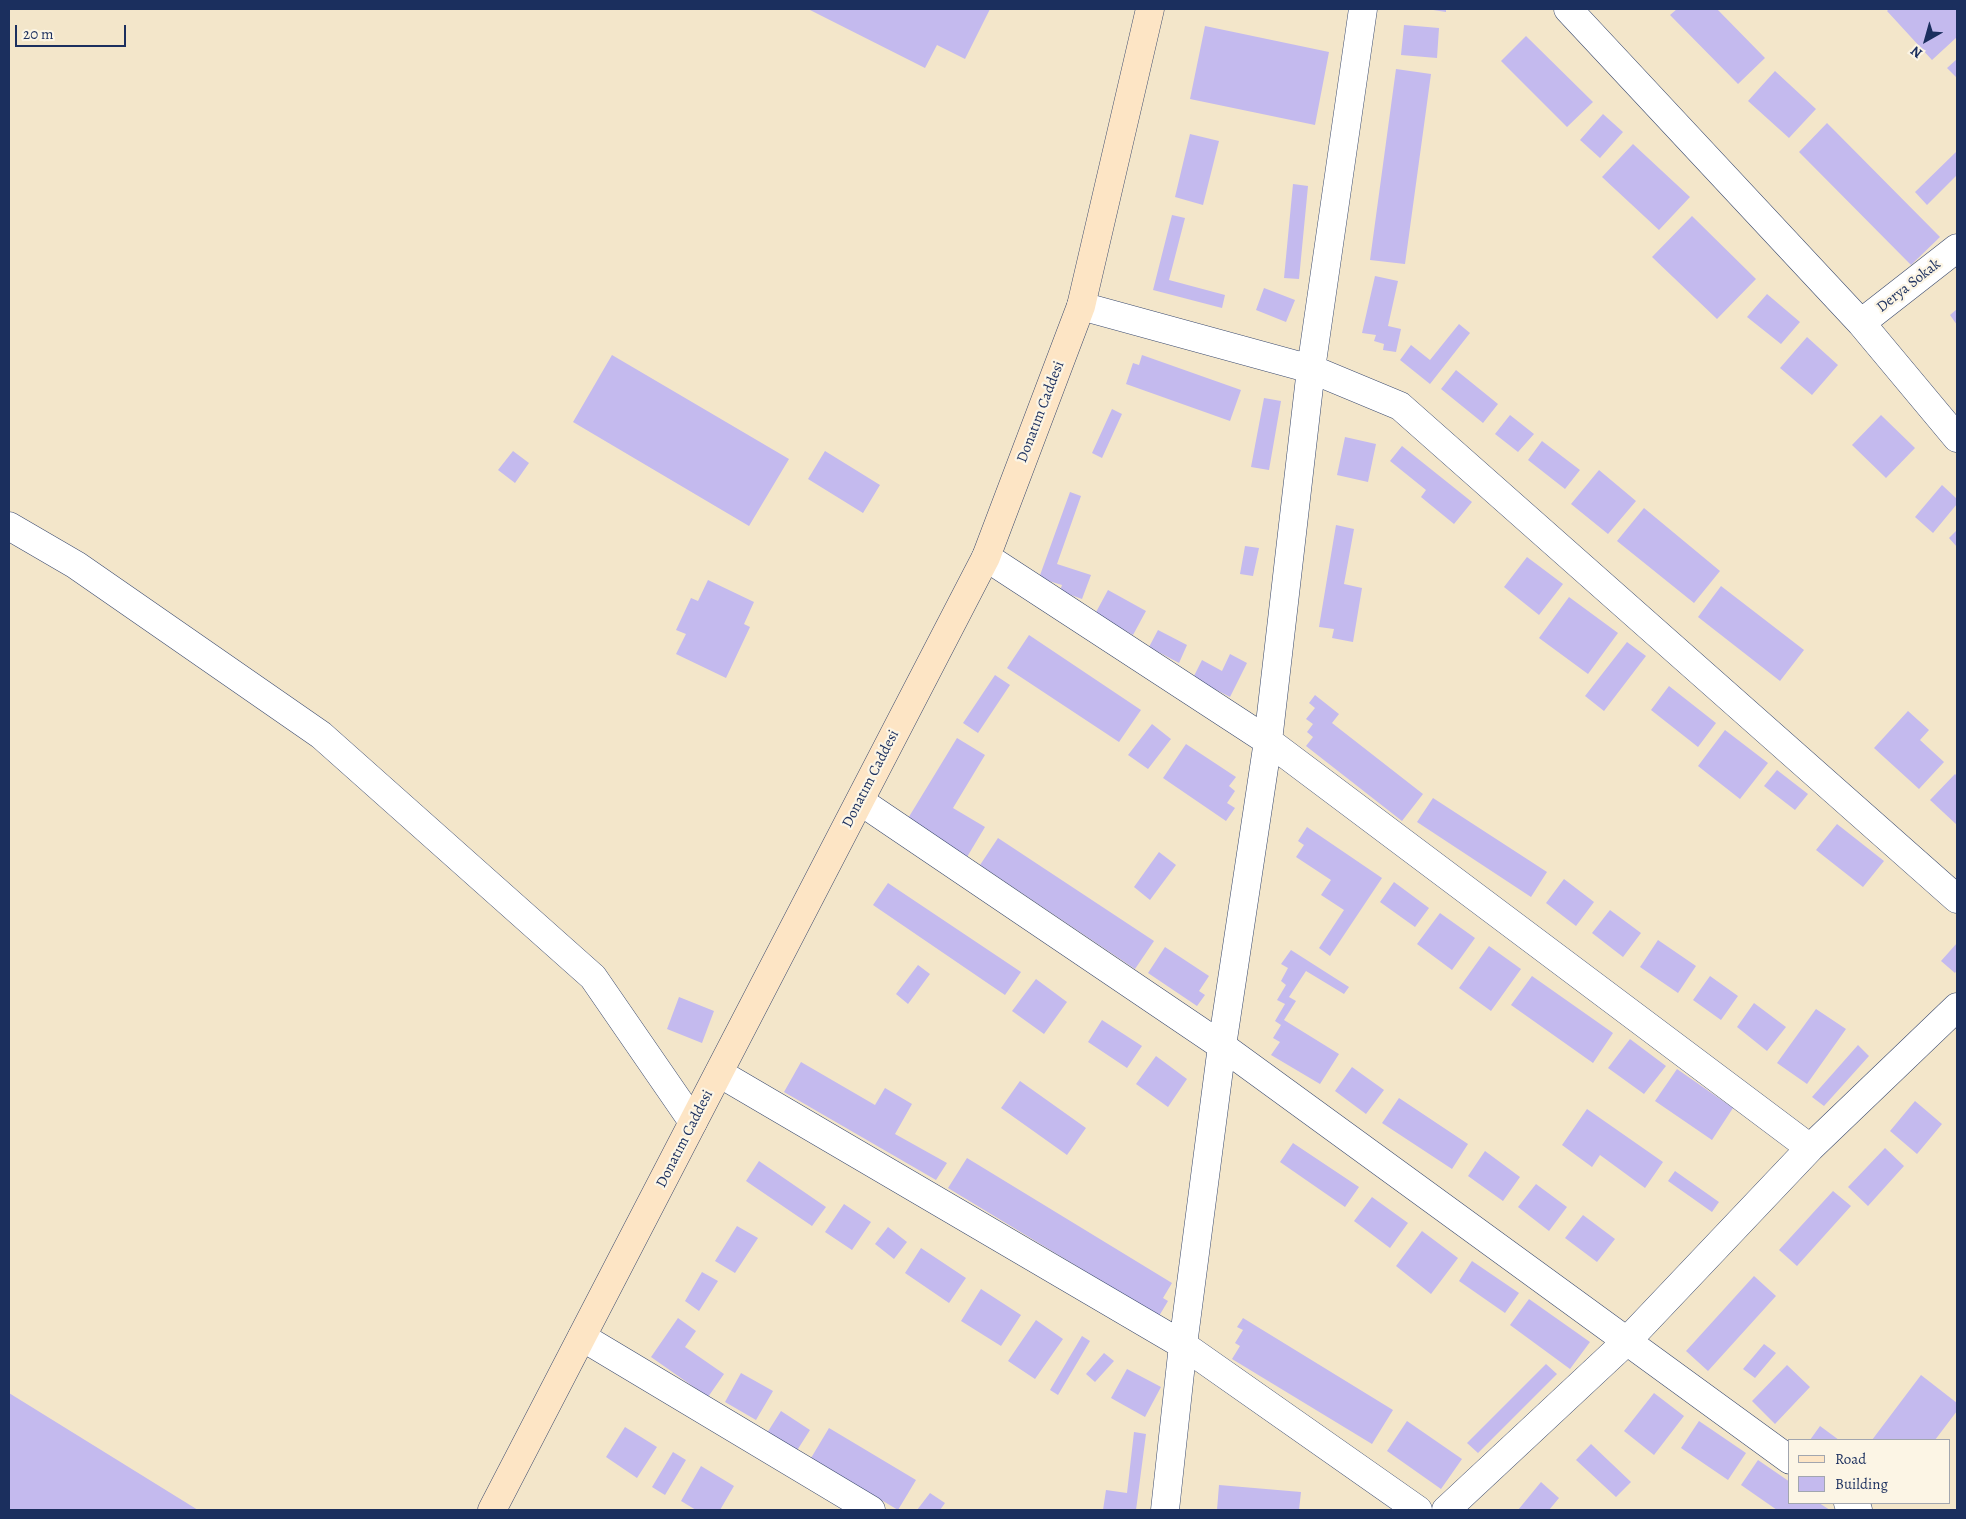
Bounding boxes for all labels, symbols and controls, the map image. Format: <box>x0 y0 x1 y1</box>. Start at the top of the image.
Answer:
scale bar <box>18 15 129 47</box>
north arrow <box>1901 15 1951 65</box>
text: 20 m <box>23 24 54 44</box>
text: N <box>1907 42 1926 63</box>
street label: Derya Sokak <box>1873 255 1945 317</box>
street label: Donatım Caddesi <box>1013 359 1069 465</box>
street label: Donatım Caddesi <box>839 727 903 831</box>
street label: Donatım Caddesi <box>653 1087 717 1191</box>
legend <box>1788 1439 1951 1504</box>
text: Road <box>1835 1449 1866 1469</box>
text: Building <box>1835 1474 1888 1494</box>

